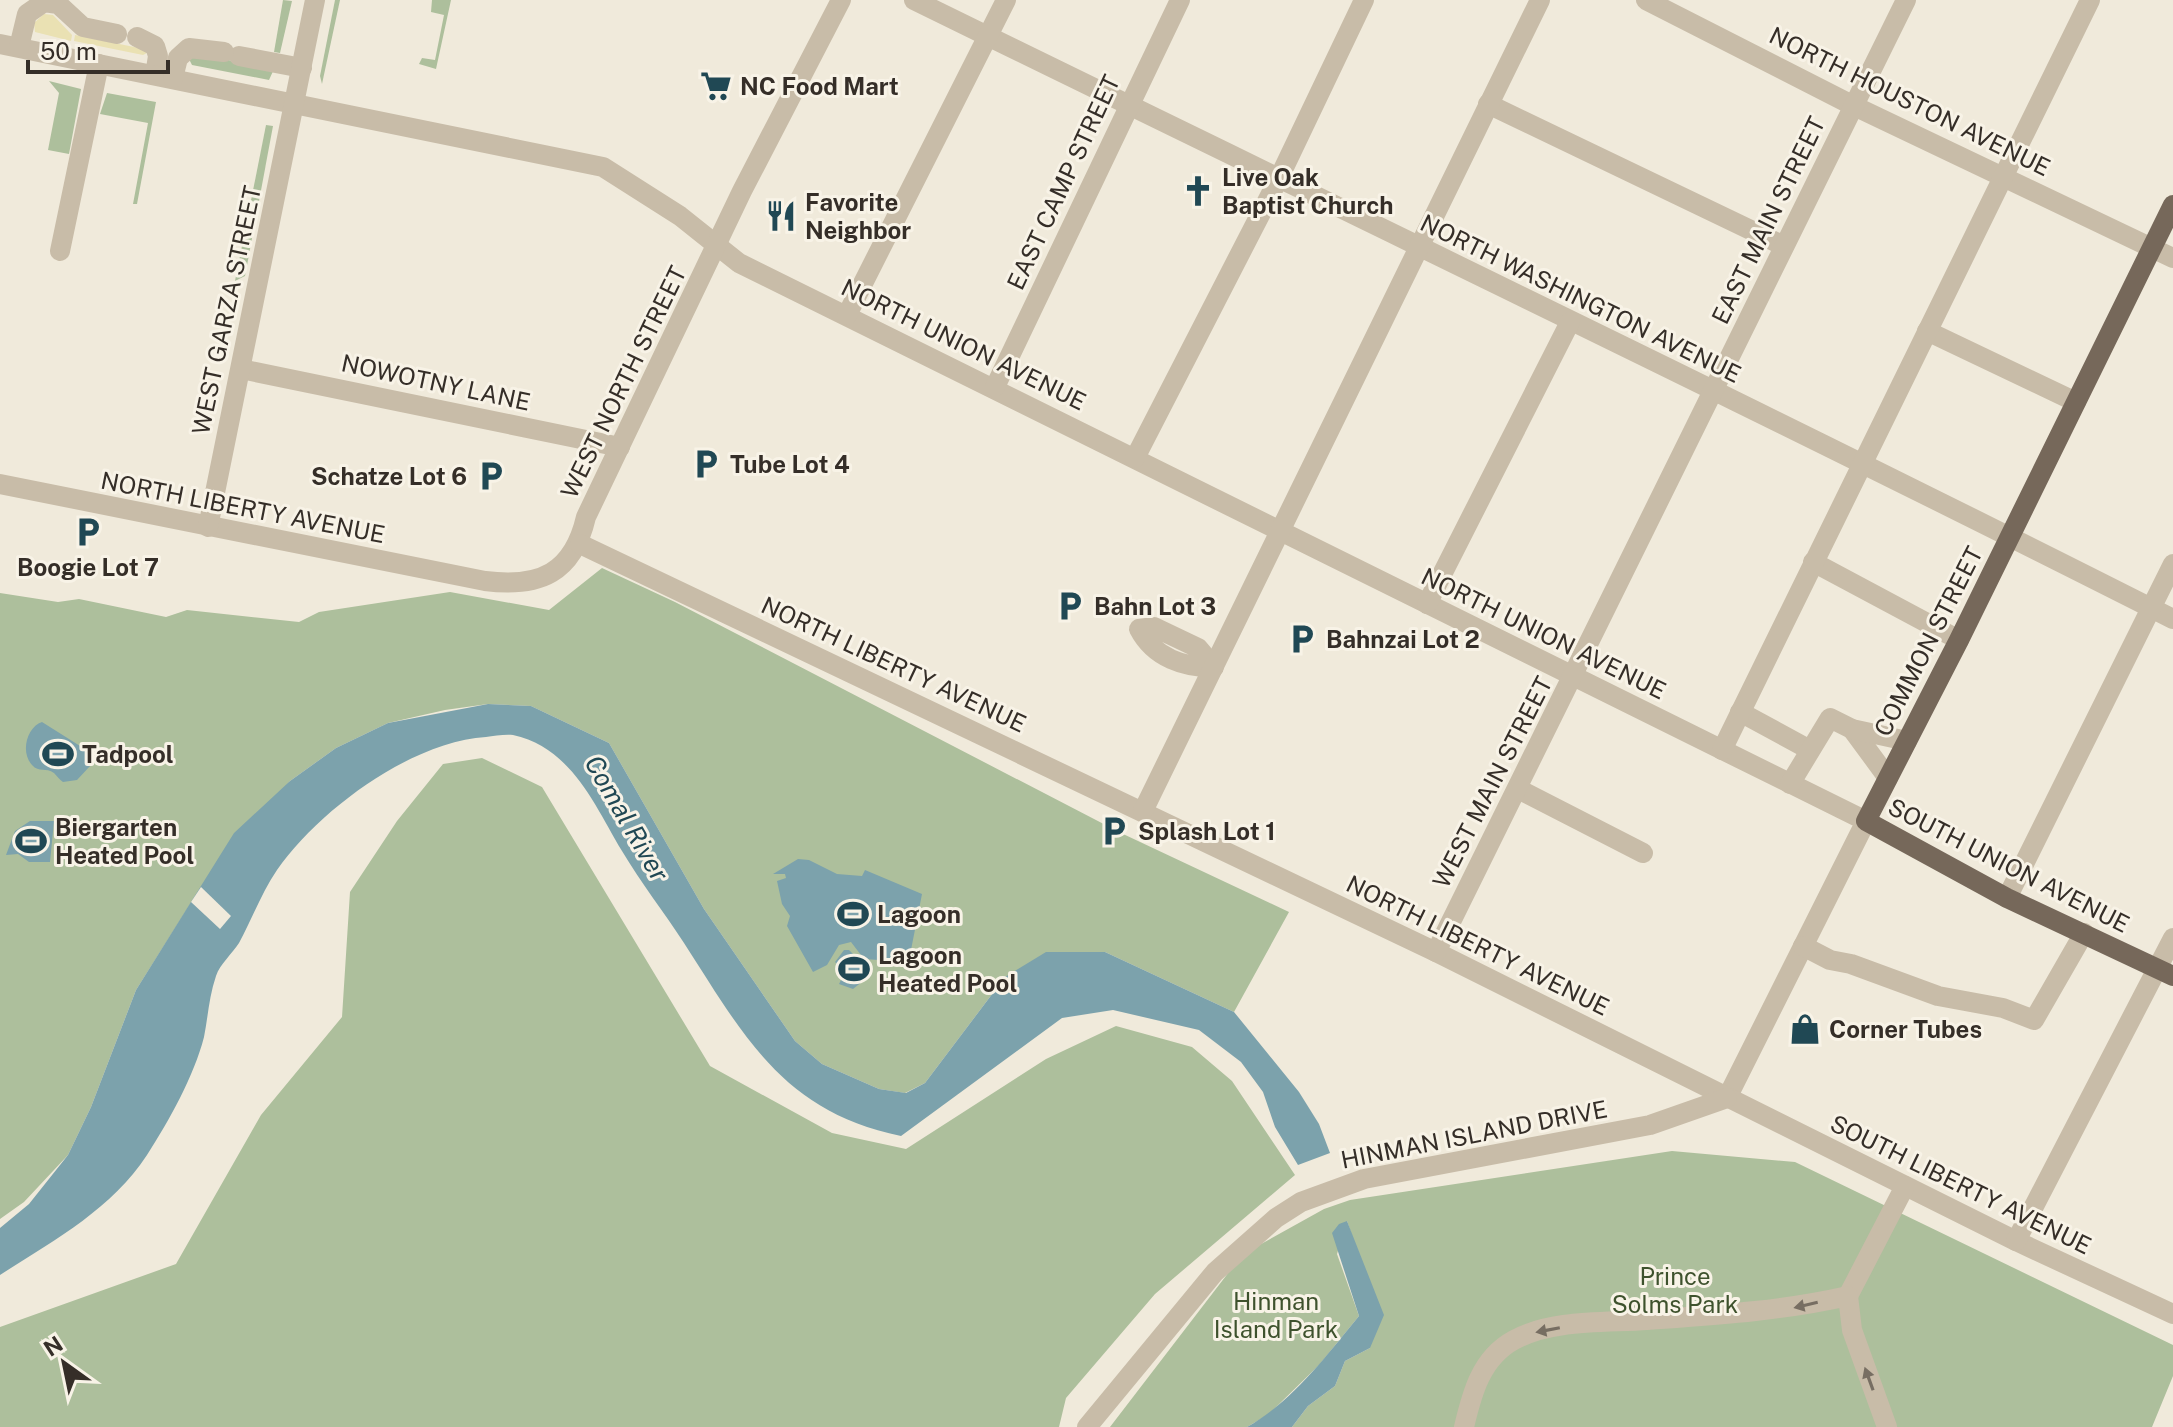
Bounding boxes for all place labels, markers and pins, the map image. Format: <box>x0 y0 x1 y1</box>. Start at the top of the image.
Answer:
supermarket icon: NC Food Mart <box>699 69 733 103</box>
place label: NC Food Mart <box>740 72 899 100</box>
place label: Live Oak Baptist Church <box>1222 163 1394 219</box>
church icon: Live Oak Baptist Church <box>1181 174 1215 208</box>
place label: Favorite Neighbor <box>805 188 911 244</box>
restaurant icon: Favorite Neighbor <box>764 199 798 233</box>
parking icon: Tube Lot 4 <box>689 447 723 481</box>
place label: Tube Lot 4 <box>730 450 850 478</box>
parking icon: Schatze Lot 6 <box>474 459 508 493</box>
place label: Schatze Lot 6 <box>311 462 467 490</box>
parking icon: Boogie Lot 7 <box>71 515 105 549</box>
place label: Boogie Lot 7 <box>17 553 159 581</box>
parking icon: Bahn Lot 3 <box>1053 589 1087 623</box>
place label: Bahn Lot 3 <box>1094 592 1216 620</box>
parking icon: Bahnzai Lot 2 <box>1285 622 1319 656</box>
place label: Bahnzai Lot 2 <box>1326 625 1480 653</box>
sports icon: Tadpool <box>41 737 75 771</box>
place label: Tadpool <box>82 740 174 768</box>
place label: Biergarten Heated Pool <box>55 813 194 869</box>
parking icon: Splash Lot 1 <box>1097 814 1131 848</box>
place label: Splash Lot 1 <box>1138 817 1275 845</box>
sports icon: Biergarten Heated Pool <box>14 824 48 858</box>
sports icon: Lagoon <box>836 897 870 931</box>
place label: Lagoon <box>877 900 961 928</box>
place label: Lagoon Heated Pool <box>878 941 1017 997</box>
sports icon: Lagoon Heated Pool <box>837 952 871 986</box>
shop icon: Corner Tubes <box>1788 1012 1822 1046</box>
place label: Corner Tubes <box>1829 1015 1982 1043</box>

